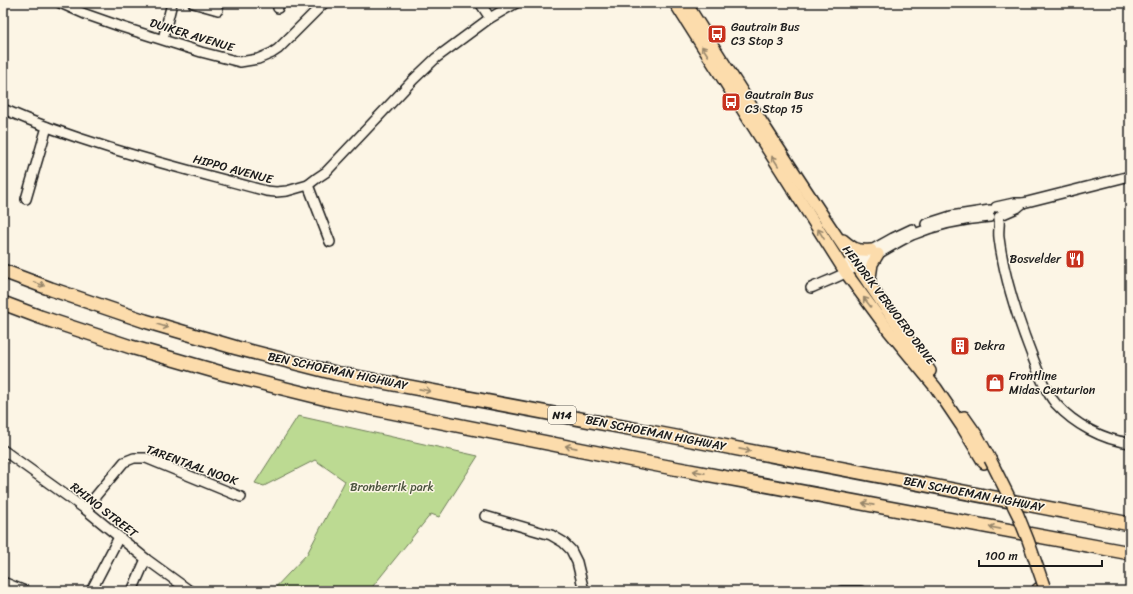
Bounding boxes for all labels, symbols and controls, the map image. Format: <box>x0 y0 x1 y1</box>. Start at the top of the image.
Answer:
street label: DUIKER AVENUE <box>147 12 238 59</box>
place label: Gautrain Bus C3 Stop 3 <box>731 16 800 52</box>
bus stop icon: Gautrain Bus C3 Stop 3 <box>706 23 728 45</box>
one-way arrow <box>700 45 708 57</box>
place label: Gautrain Bus C3 Stop 15 <box>745 84 814 120</box>
bus stop icon: Gautrain Bus C3 Stop 15 <box>720 91 742 113</box>
street label: HIPPO AVENUE <box>191 148 277 191</box>
one-way arrow <box>770 155 778 167</box>
one-way arrow <box>817 229 825 240</box>
street label: HENDRIK VERWOERD DRIVE <box>836 240 942 371</box>
place label: Bosvelder <box>1010 248 1062 270</box>
restaurant icon: Bosvelder <box>1064 248 1086 270</box>
one-way arrow <box>33 281 45 289</box>
one-way arrow <box>863 297 872 308</box>
one-way arrow <box>156 323 169 330</box>
building icon: Dekra <box>949 335 971 357</box>
place label: Dekra <box>974 335 1006 357</box>
street label: BEN SCHOEMAN HIGHWAY <box>266 345 411 397</box>
place label: Frontline Midas Centurion <box>1009 365 1096 401</box>
shop icon: Frontline Midas Centurion <box>984 372 1006 394</box>
one-way arrow <box>418 386 431 394</box>
road number: N14 <box>548 406 576 424</box>
street label: BEN SCHOEMAN HIGHWAY <box>584 409 729 458</box>
street label: TARENTAAL NOOK <box>143 438 242 492</box>
one-way arrow <box>565 443 578 451</box>
one-way arrow <box>738 446 751 454</box>
one-way arrow <box>692 468 705 476</box>
street label: BEN SCHOEMAN HIGHWAY <box>902 470 1047 519</box>
street label: RHINO STREET <box>65 476 144 544</box>
park label: Bronberrik park <box>350 476 434 498</box>
one-way arrow <box>861 500 874 508</box>
one-way arrow <box>989 524 1002 532</box>
scale bar <box>979 542 1102 568</box>
text: 100 m <box>985 545 1018 567</box>

